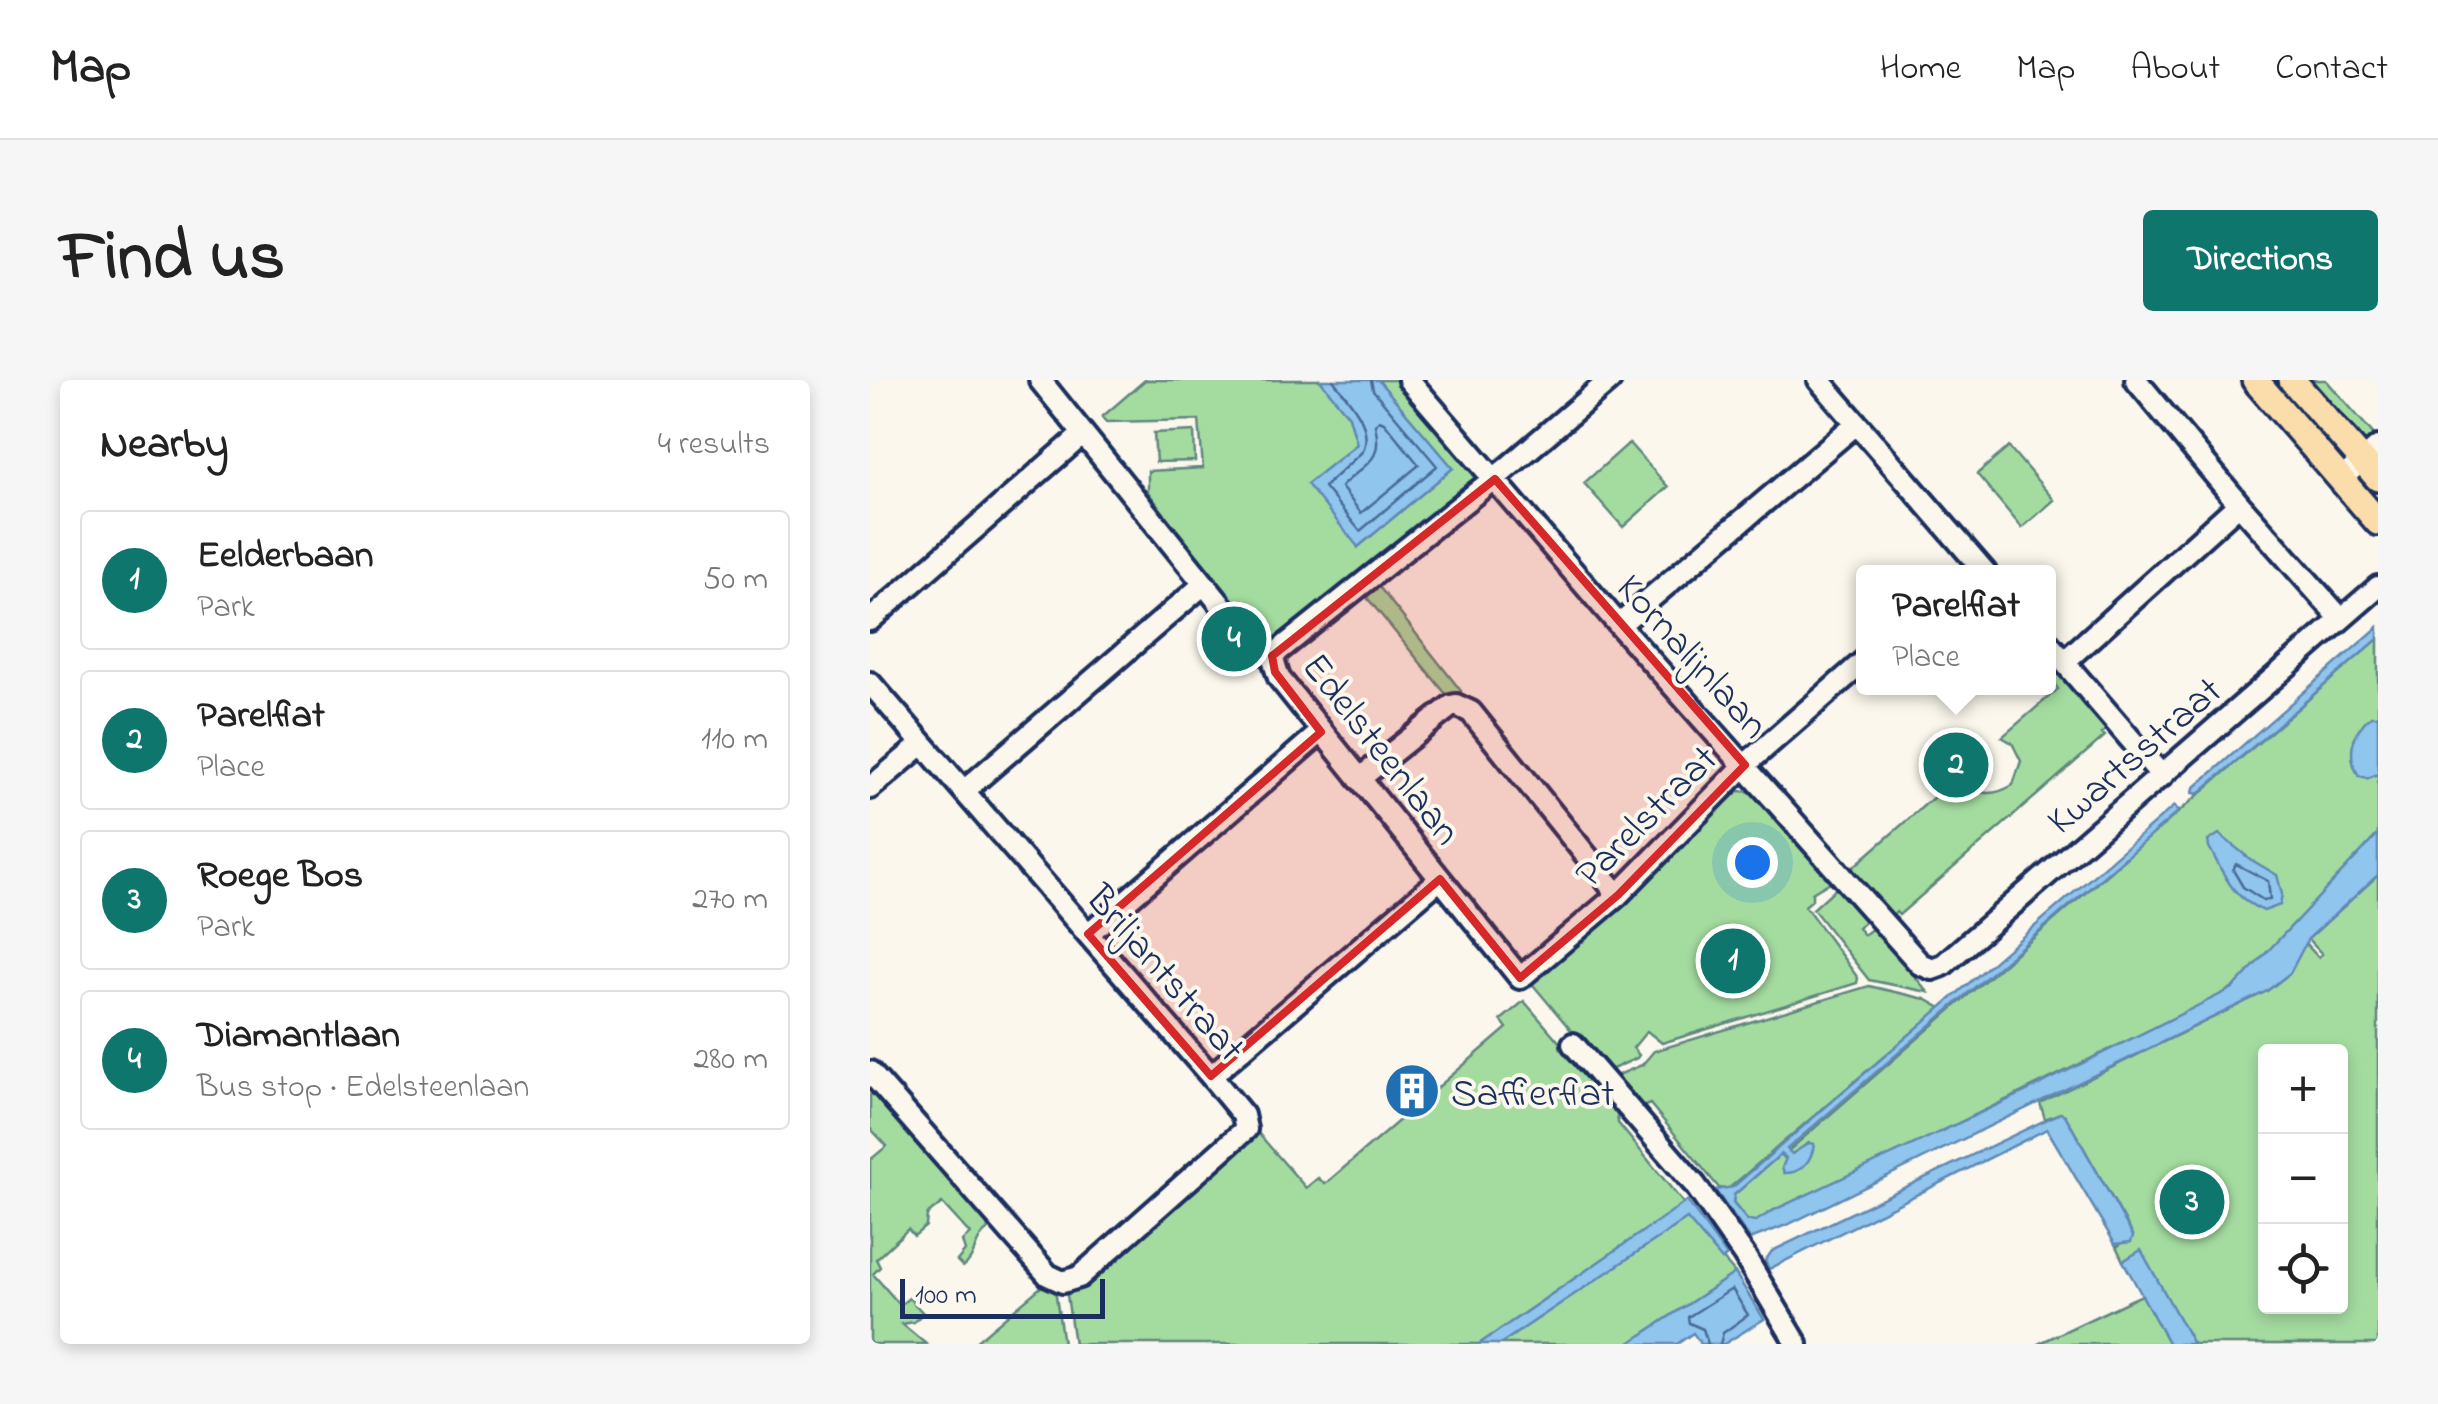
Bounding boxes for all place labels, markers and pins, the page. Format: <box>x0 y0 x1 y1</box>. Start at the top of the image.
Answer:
pin: 4 <box>1202 602 1266 676</box>
pin: 2 <box>1924 728 1988 802</box>
pin: 1 <box>1700 924 1766 998</box>
building icon: Saffierflat <box>1382 1061 1442 1121</box>
place label: Saffierflat <box>1451 1066 1615 1125</box>
pin: 3 <box>2160 1164 2224 1240</box>

